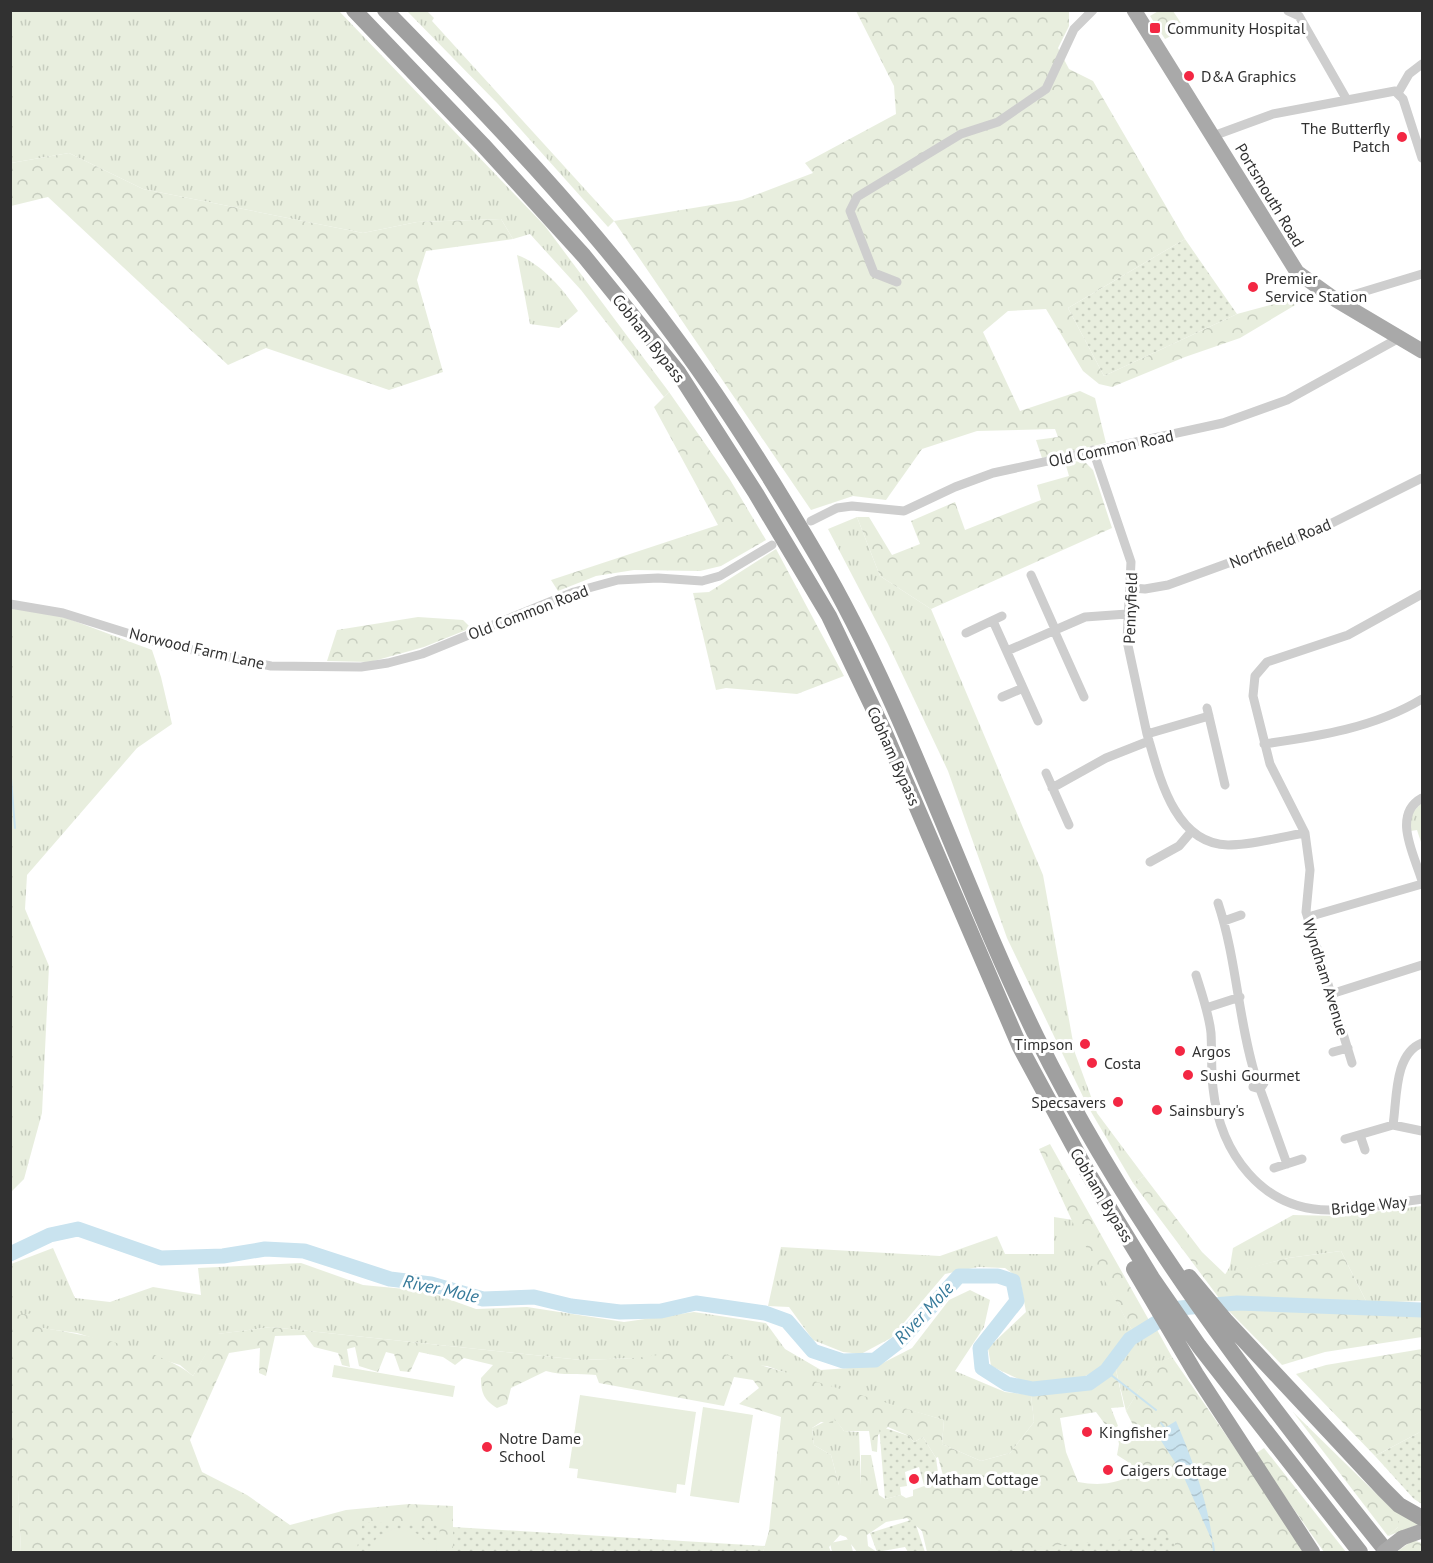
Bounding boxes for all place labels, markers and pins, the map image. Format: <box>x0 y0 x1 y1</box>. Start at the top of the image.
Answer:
place label: Community Hospital <box>1167 18 1306 38</box>
marker: Community Hospital <box>1148 21 1162 35</box>
place label: D&A Graphics <box>1201 66 1297 86</box>
marker: D&A Graphics <box>1182 69 1196 83</box>
place label: The Butterfly Patch <box>1301 118 1391 156</box>
marker: The Butterfly Patch <box>1395 130 1409 144</box>
place label: Premier Service Station <box>1265 268 1367 306</box>
marker: Premier Service Station <box>1246 280 1260 294</box>
place label: Timpson <box>1014 1034 1073 1054</box>
marker: Timpson <box>1078 1037 1092 1051</box>
place label: Argos <box>1192 1041 1231 1061</box>
marker: Argos <box>1173 1044 1187 1058</box>
place label: Costa <box>1104 1053 1141 1073</box>
marker: Costa <box>1085 1056 1099 1070</box>
place label: Sushi Gourmet <box>1200 1065 1301 1085</box>
marker: Sushi Gourmet <box>1181 1068 1195 1082</box>
place label: Specsavers <box>1031 1092 1106 1112</box>
marker: Specsavers <box>1111 1095 1125 1109</box>
place label: Sainsbury's <box>1169 1100 1245 1120</box>
marker: Sainsbury's <box>1150 1103 1164 1117</box>
place label: Kingfisher <box>1099 1422 1169 1442</box>
marker: Kingfisher <box>1080 1425 1094 1439</box>
place label: Notre Dame School <box>499 1428 581 1466</box>
marker: Notre Dame School <box>480 1440 494 1454</box>
place label: Caigers Cottage <box>1120 1460 1227 1480</box>
marker: Caigers Cottage <box>1101 1463 1115 1477</box>
place label: Matham Cottage <box>926 1469 1039 1489</box>
marker: Matham Cottage <box>907 1472 921 1486</box>

